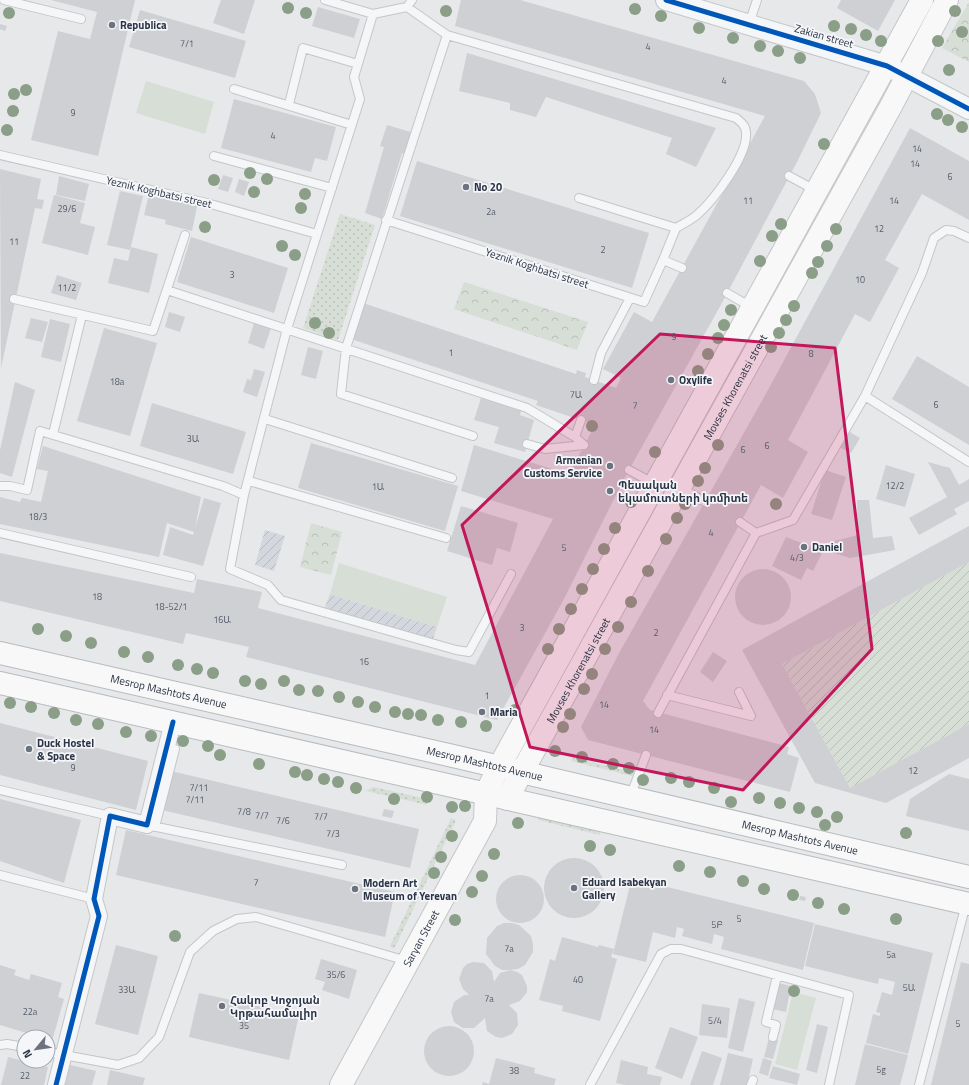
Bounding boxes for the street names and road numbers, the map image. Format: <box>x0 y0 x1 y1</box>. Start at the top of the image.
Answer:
street label: Zakian street <box>793 20 855 52</box>
street label: Yeznik Koghbatsi street <box>105 172 213 212</box>
street label: Yeznik Koghbatsi street <box>483 244 591 292</box>
street label: Movses Khorenatsi street <box>700 331 771 443</box>
street label: Movses Khorenatsi street <box>543 615 614 726</box>
street label: Mesrop Mashtots Avenue <box>109 670 229 712</box>
street label: Mesrop Mashtots Avenue <box>425 742 545 785</box>
street label: Mesrop Mashtots Avenue <box>740 816 860 859</box>
street label: Saryan Street <box>399 907 443 970</box>

